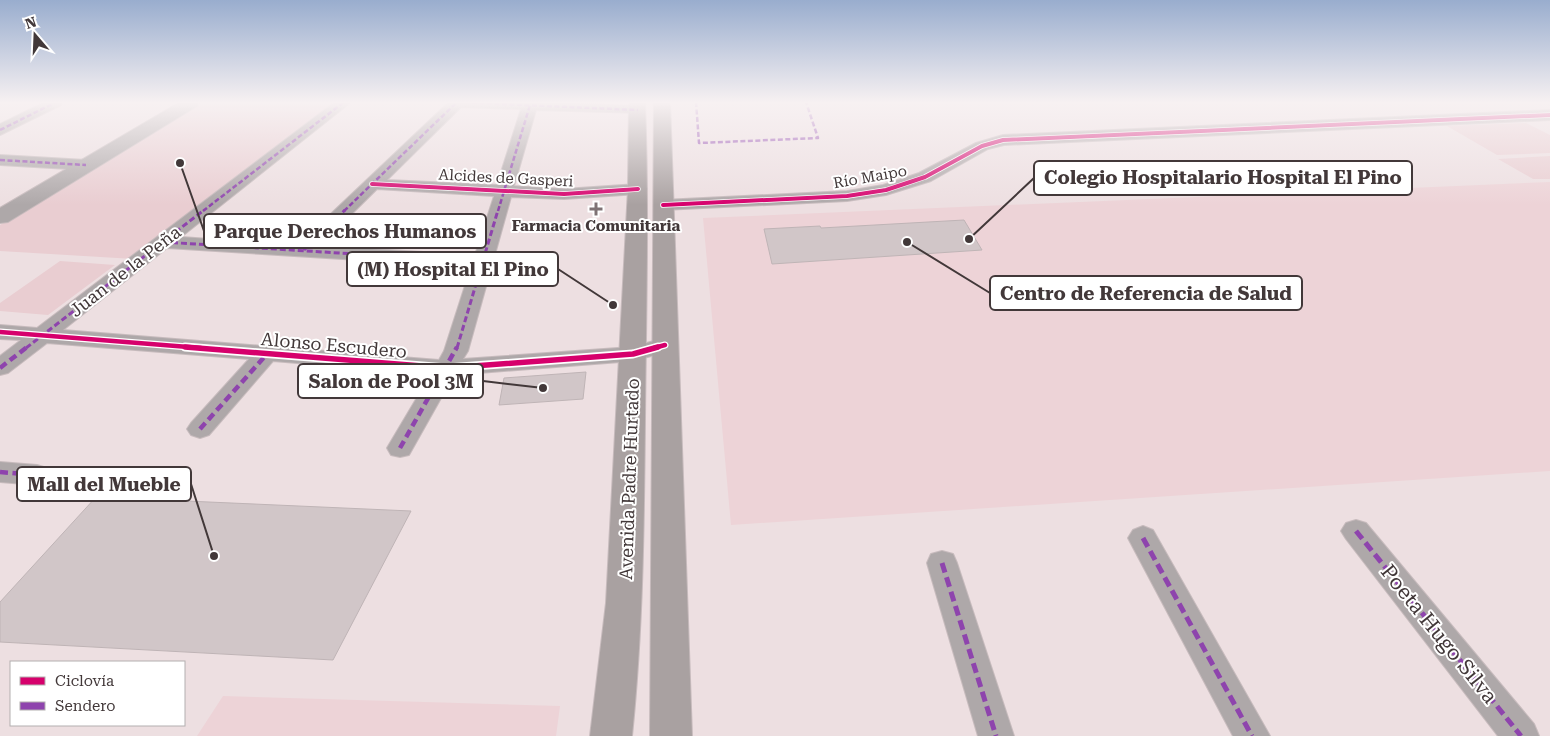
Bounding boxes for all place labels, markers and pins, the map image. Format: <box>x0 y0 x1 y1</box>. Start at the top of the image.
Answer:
callout: Colegio Hospitalario Hospital El Pino <box>1034 161 1412 195</box>
marker: Farmacia Comunitaria <box>590 203 602 215</box>
callout: Parque Derechos Humanos <box>204 214 486 248</box>
place label: Farmacia Comunitaria <box>512 217 681 235</box>
callout: (M) Hospital El Pino <box>347 252 558 286</box>
callout: Centro de Referencia de Salud <box>990 276 1302 310</box>
callout: Salon de Pool 3M <box>298 364 483 398</box>
callout: Mall del Mueble <box>17 467 191 501</box>

